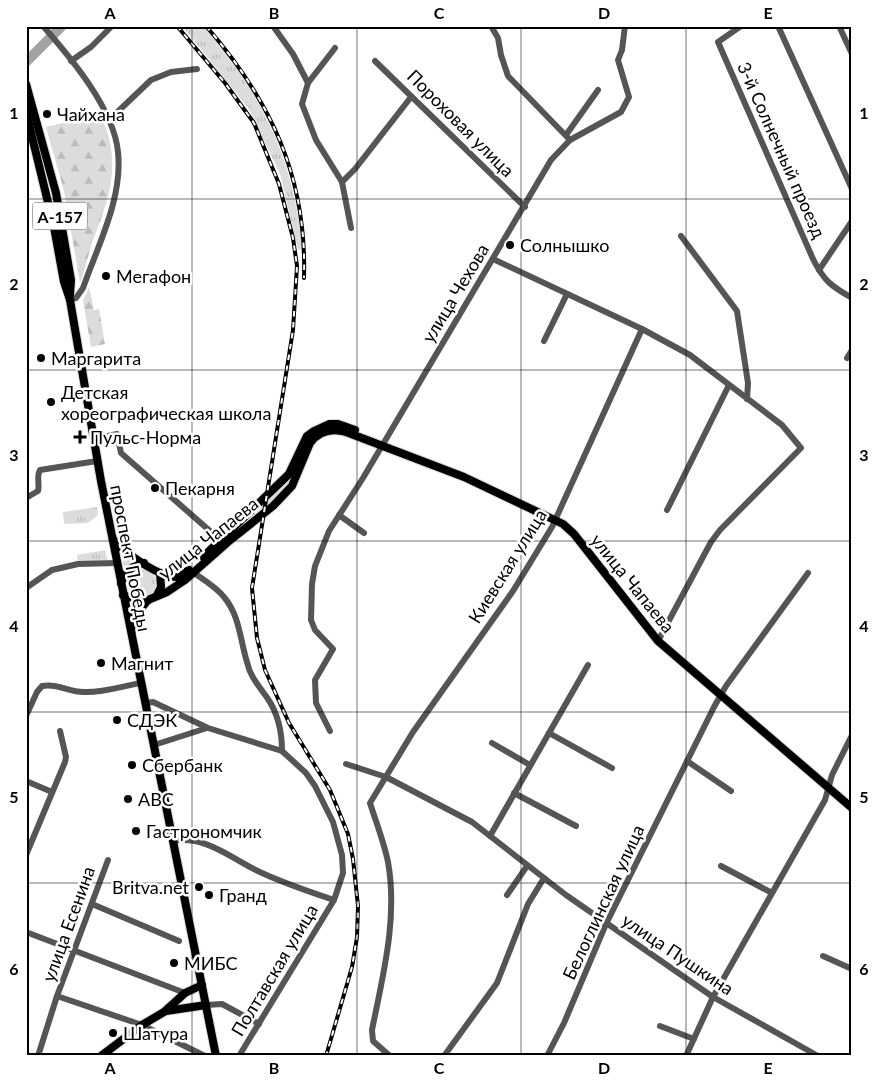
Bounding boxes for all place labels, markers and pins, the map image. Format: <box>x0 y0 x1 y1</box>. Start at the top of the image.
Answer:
place label: Чайхана <box>57 103 125 125</box>
marker: Чайхана <box>41 108 53 120</box>
place label: Солнышко <box>520 234 609 256</box>
marker: Солнышко <box>504 239 516 251</box>
place label: Мегафон <box>116 265 191 287</box>
marker: Мегафон <box>100 270 112 282</box>
place label: Маргарита <box>51 347 141 369</box>
marker: Маргарита <box>35 352 47 364</box>
place label: Детская хореографическая школа <box>61 381 271 424</box>
marker: Детская хореографическая школа <box>45 396 57 408</box>
place label: Пульс-Норма <box>90 426 201 448</box>
marker: Пульс-Норма <box>74 431 86 443</box>
place label: Пекарня <box>165 477 235 499</box>
marker: Пекарня <box>149 482 161 494</box>
place label: Магнит <box>111 652 173 674</box>
marker: Магнит <box>95 657 107 669</box>
place label: СДЭК <box>127 709 177 731</box>
marker: СДЭК <box>111 714 123 726</box>
place label: Сбербанк <box>142 754 223 776</box>
marker: Сбербанк <box>126 759 138 771</box>
place label: ABC <box>138 788 174 810</box>
marker: ABC <box>122 793 134 805</box>
place label: Гастрономчик <box>146 820 263 842</box>
marker: Гастрономчик <box>130 825 142 837</box>
place label: Britva.net <box>112 876 190 898</box>
marker: Britva.net <box>193 881 205 893</box>
place label: Гранд <box>219 884 267 906</box>
marker: Гранд <box>203 889 215 901</box>
place label: МИБС <box>184 952 238 974</box>
marker: МИБС <box>168 957 180 969</box>
place label: Шатура <box>123 1022 188 1044</box>
marker: Шатура <box>107 1027 119 1039</box>

